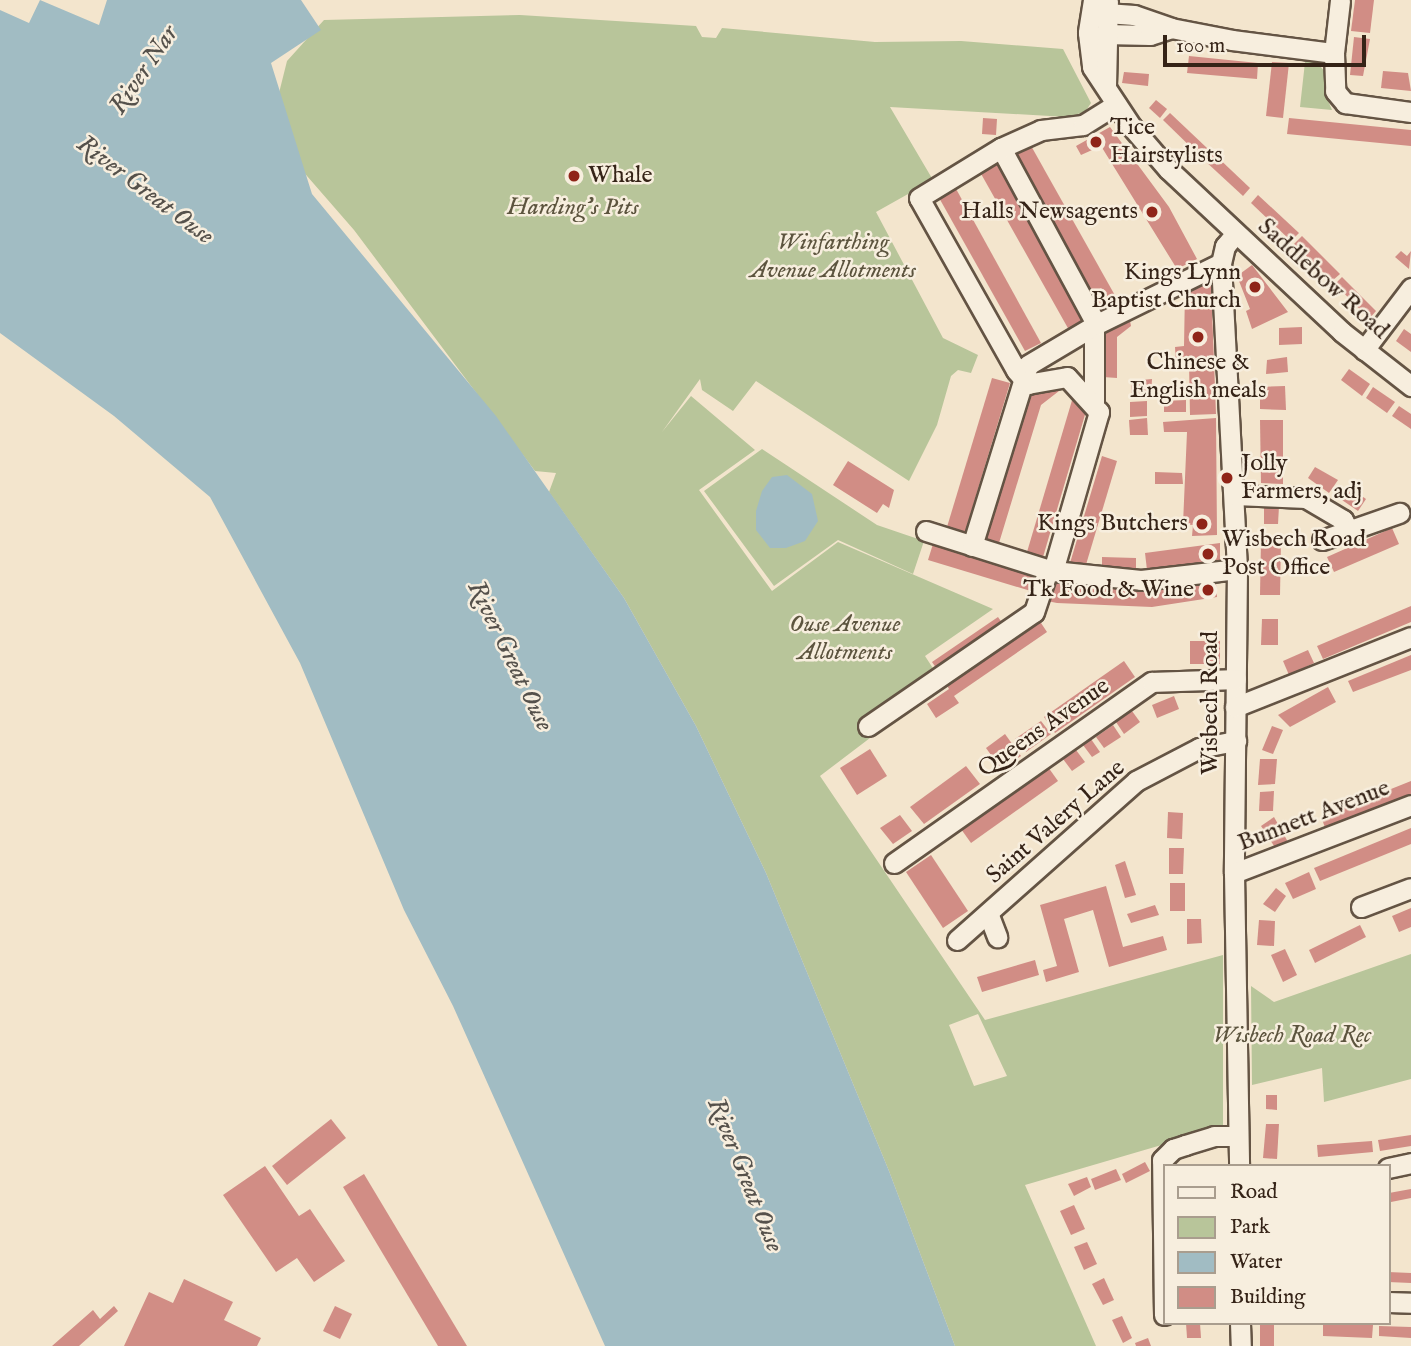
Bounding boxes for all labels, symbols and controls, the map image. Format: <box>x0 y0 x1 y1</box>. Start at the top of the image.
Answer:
water label: River Nar <box>103 19 185 121</box>
scale bar <box>1166 21 1369 65</box>
text: 100 m <box>1176 33 1225 60</box>
place label: Tice Hairstylists <box>1110 114 1223 170</box>
water label: River Great Ouse <box>70 128 220 252</box>
marker: Tice Hairstylists <box>1088 134 1104 150</box>
place label: Whale <box>588 162 653 190</box>
marker: Whale <box>566 168 582 184</box>
park label: Harding's Pits <box>507 194 639 222</box>
place label: Halls Newsagents <box>961 198 1138 226</box>
marker: Halls Newsagents <box>1144 204 1160 220</box>
street label: Saddlebow Road <box>1251 213 1395 345</box>
park label: Winfarthing Avenue Allotments <box>750 229 916 285</box>
place label: Kings Lynn Baptist Church <box>1091 259 1241 315</box>
marker: Kings Lynn Baptist Church <box>1247 279 1263 295</box>
marker: Chinese & English meals <box>1190 329 1206 345</box>
place label: Chinese & English meals <box>1130 349 1266 405</box>
place label: Jolly Farmers, adj <box>1241 450 1362 506</box>
marker: Jolly Farmers, adj <box>1219 470 1235 486</box>
place label: Kings Butchers <box>1037 510 1188 538</box>
marker: Kings Butchers <box>1194 516 1210 532</box>
place label: Wisbech Road Post Office <box>1222 526 1366 582</box>
marker: Wisbech Road Post Office <box>1200 546 1216 562</box>
water label: River Great Ouse <box>460 576 560 736</box>
place label: Tk Food & Wine <box>1023 576 1194 604</box>
marker: Tk Food & Wine <box>1200 582 1216 598</box>
park label: Ouse Avenue Allotments <box>790 611 900 667</box>
street label: Wisbech Road <box>1197 631 1225 775</box>
street label: Queens Avenue <box>973 672 1115 784</box>
street label: Saint Valery Lane <box>981 754 1131 890</box>
street label: Bunnett Avenue <box>1234 774 1394 858</box>
park label: Wisbech Road Rec <box>1213 1022 1371 1050</box>
water label: River Great Ouse <box>700 1093 790 1257</box>
legend <box>1162 1164 1390 1325</box>
text: Road <box>1230 1179 1277 1206</box>
text: Park <box>1230 1214 1270 1241</box>
text: Water <box>1230 1249 1282 1276</box>
text: Building <box>1230 1284 1305 1311</box>

